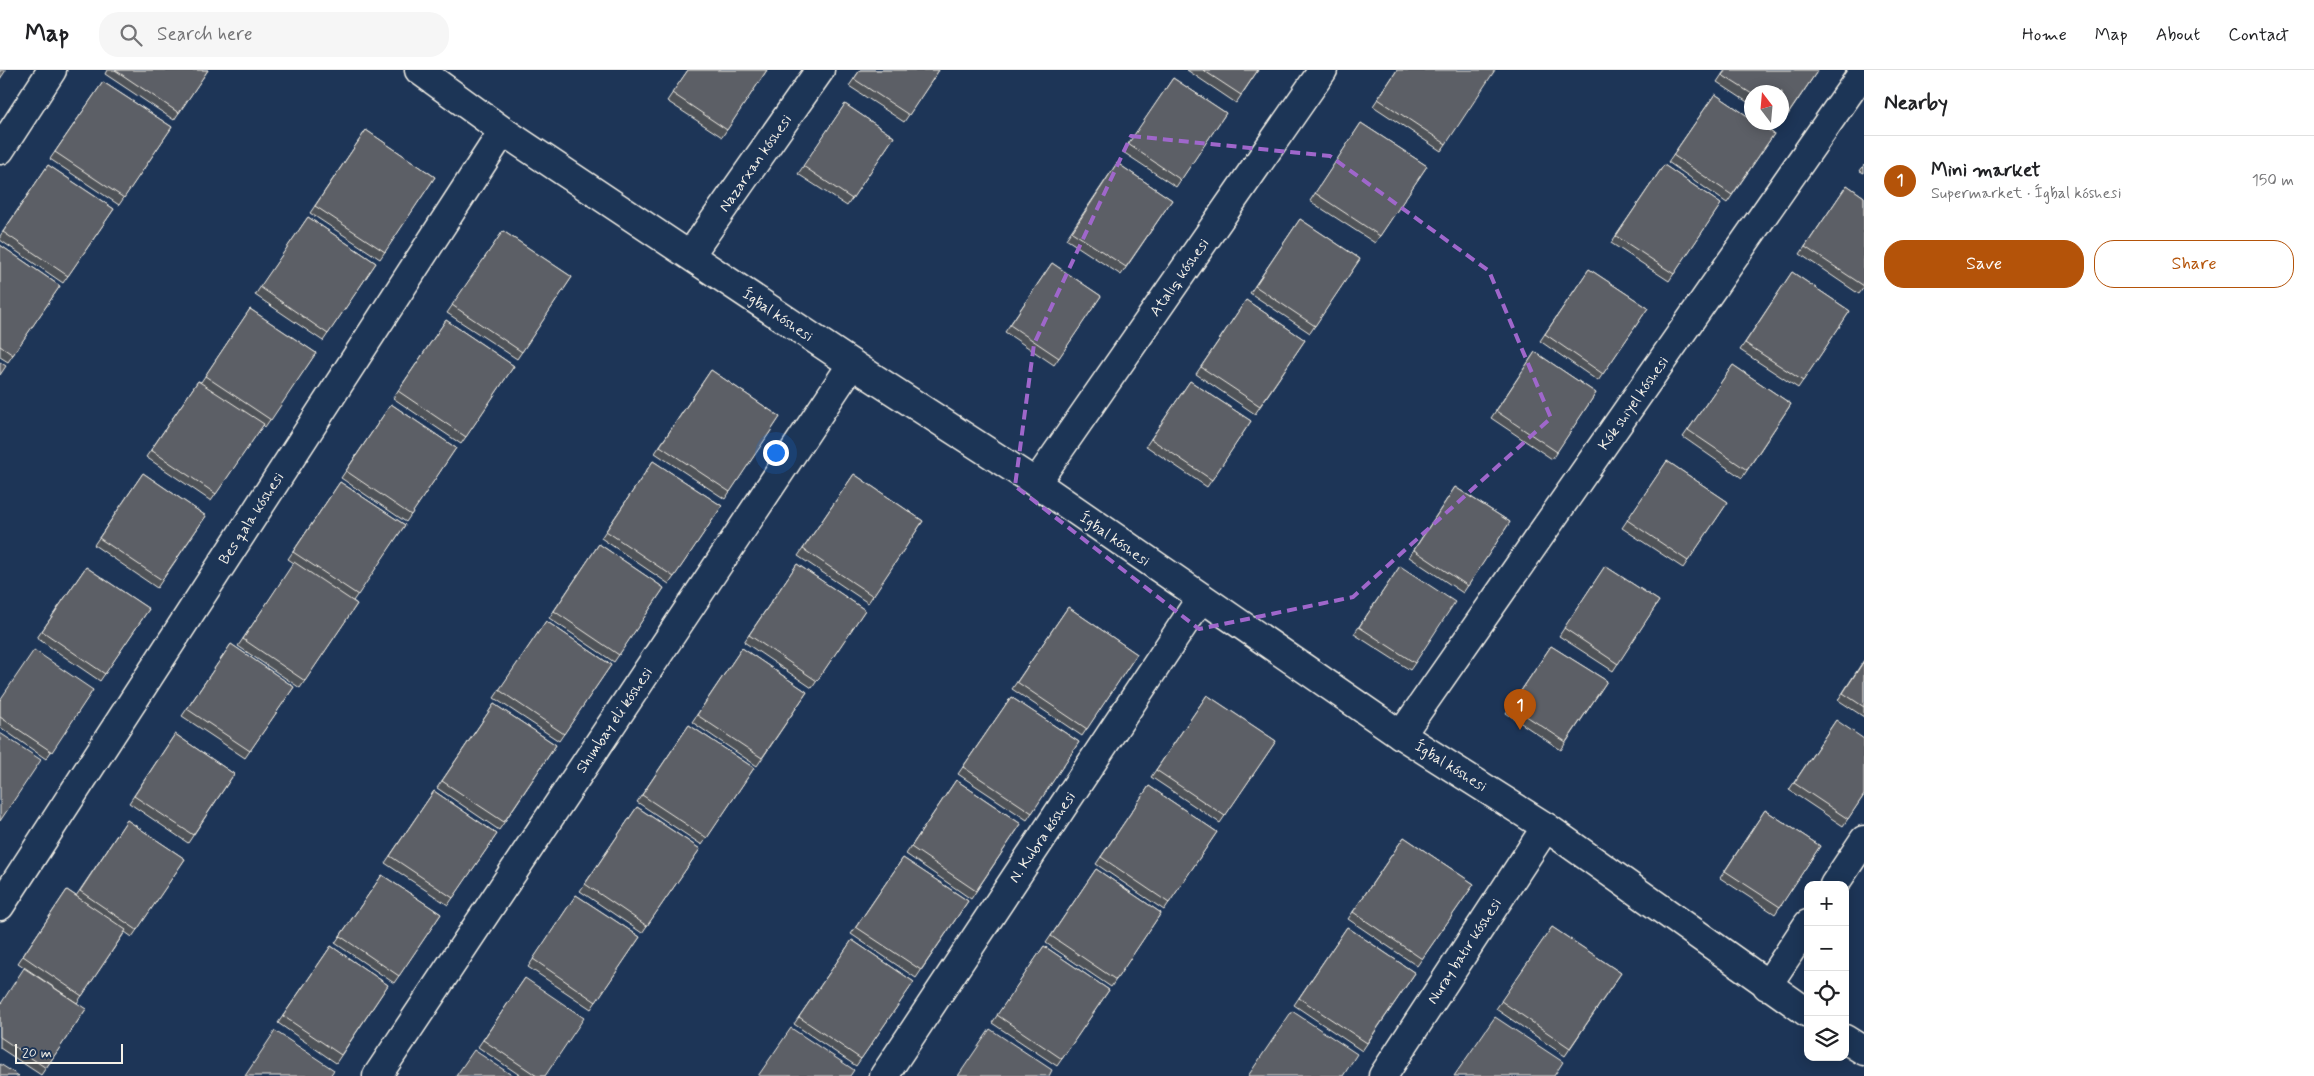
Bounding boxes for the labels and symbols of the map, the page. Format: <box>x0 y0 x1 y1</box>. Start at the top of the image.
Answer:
north arrow <box>1744 85 1789 130</box>
street label: Nazarxan kóshesi <box>715 111 797 216</box>
street label: Atalıq kóshesi <box>1146 235 1214 321</box>
street label: Íǵbal kóshesi <box>738 284 817 347</box>
street label: Kók shiyel kóshesi <box>1594 353 1674 455</box>
your location <box>763 440 789 466</box>
street label: Bes qala kóshesi <box>215 469 289 568</box>
street label: Íǵbal kóshesi <box>1075 507 1154 571</box>
street label: Shımbay eli kóshesi <box>572 664 658 777</box>
pin: 1 <box>1504 689 1536 730</box>
street label: Íǵbal kóshesi <box>1411 736 1491 797</box>
street label: N. Kubra kóshesi <box>1005 788 1081 887</box>
street label: Nuray batır kóshesi <box>1423 895 1507 1008</box>
scale bar <box>15 1041 122 1064</box>

